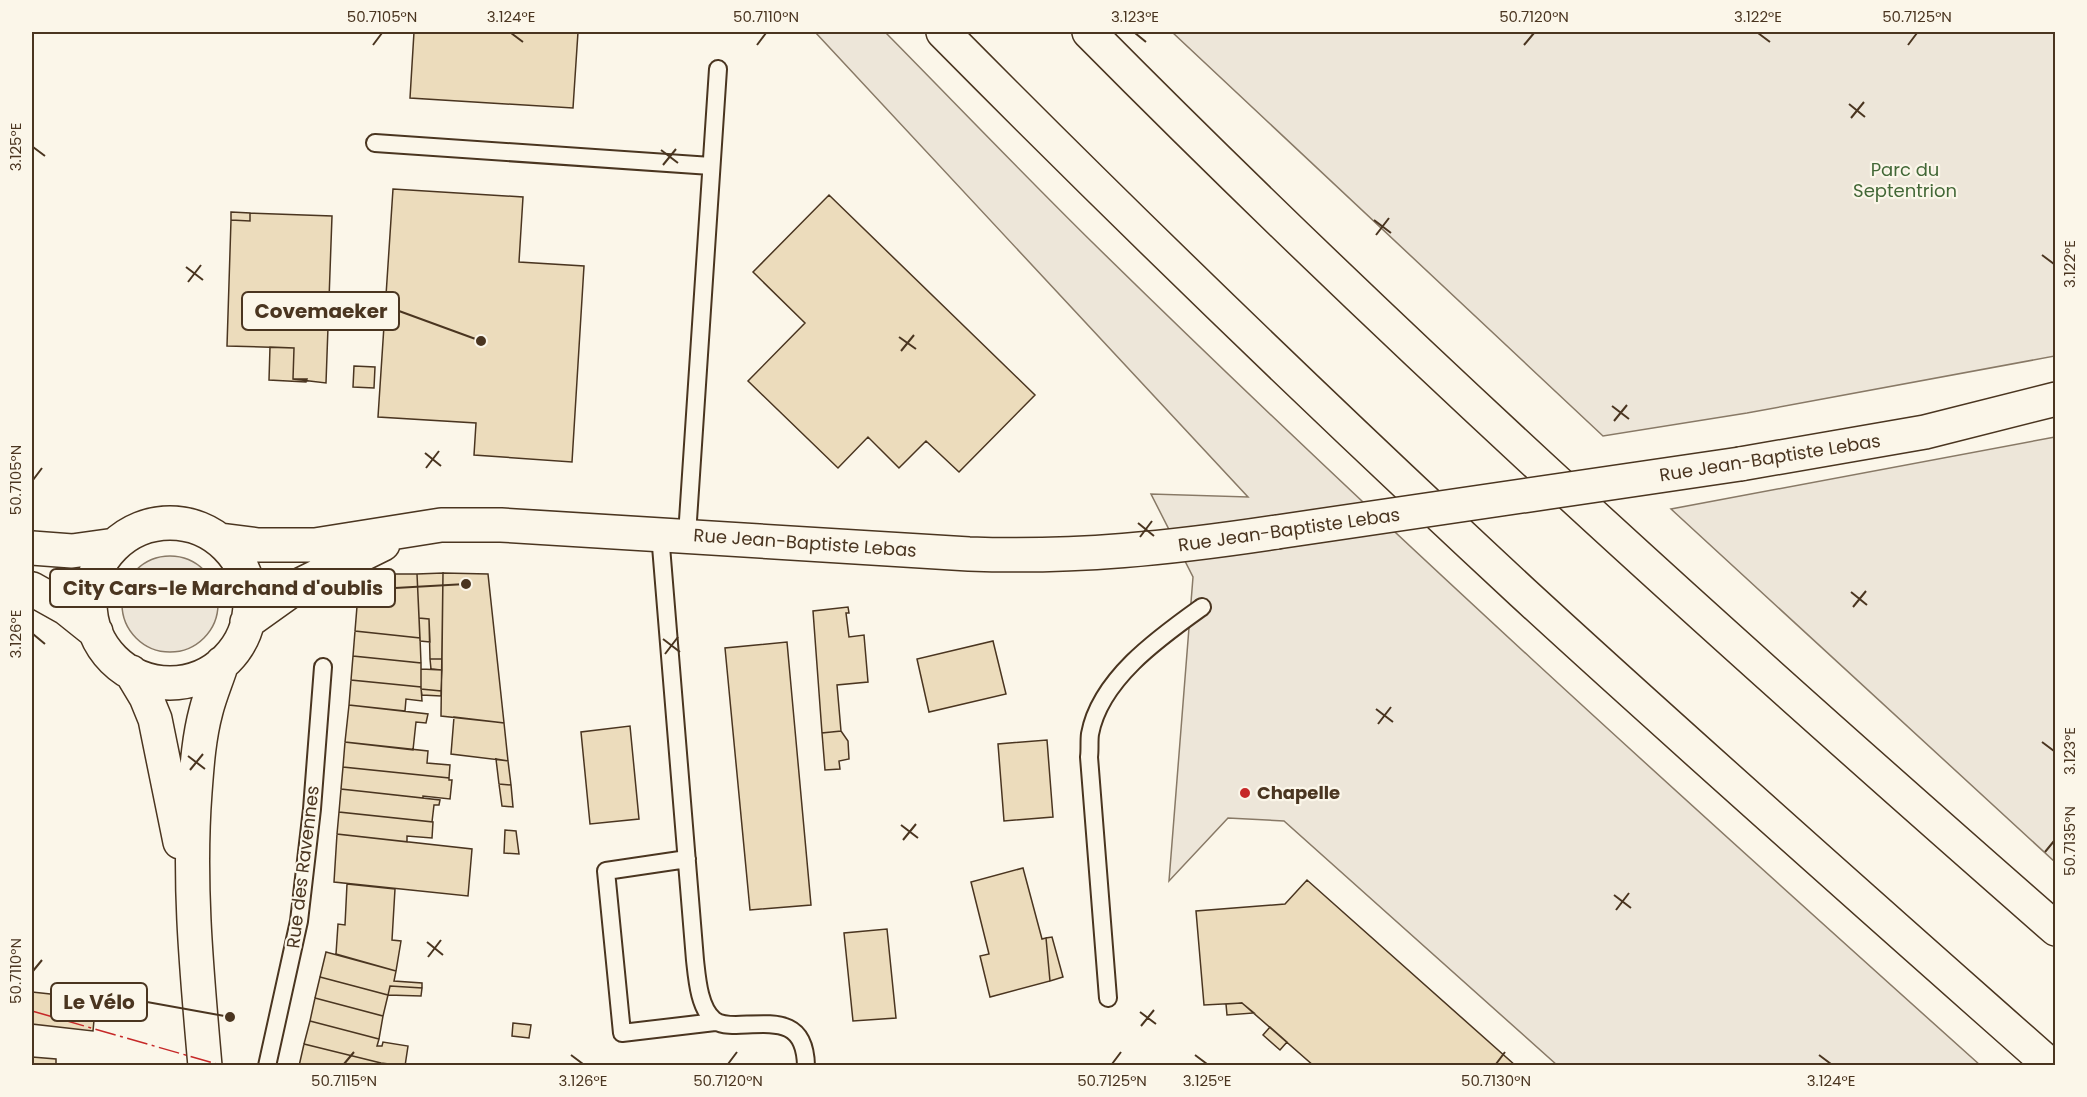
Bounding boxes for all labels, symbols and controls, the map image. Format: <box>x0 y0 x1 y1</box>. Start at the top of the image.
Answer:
text: 50.7105°N <box>347 6 417 27</box>
text: 3.124°E <box>487 6 535 27</box>
text: 50.7110°N <box>733 6 799 27</box>
text: 3.123°E <box>1111 6 1159 27</box>
text: 50.7120°N <box>1499 6 1569 27</box>
text: 3.122°E <box>1734 6 1782 27</box>
text: 50.7125°N <box>1882 6 1952 27</box>
text: 3.125°E <box>5 123 26 171</box>
park label: Parc du Septentrion <box>1853 157 1957 203</box>
text: 3.122°E <box>2059 240 2080 288</box>
callout: Covemaeker <box>242 292 399 330</box>
text: Covemaeker <box>254 297 388 325</box>
street label: Rue Jean-Baptiste Lebas <box>1658 428 1882 487</box>
text: 50.7105°N <box>5 445 26 515</box>
street label: Rue Jean-Baptiste Lebas <box>1176 502 1401 557</box>
street label: Rue Jean-Baptiste Lebas <box>693 522 917 563</box>
callout: City Cars-le Marchand d'oublis <box>50 569 395 607</box>
text: City Cars-le Marchand d'oublis <box>63 574 383 602</box>
text: 3.126°E <box>5 610 26 658</box>
text: 3.123°E <box>2059 727 2080 775</box>
place label: Chapelle <box>1257 780 1340 805</box>
street label: Rue des Ravennes <box>280 784 325 950</box>
marker: Chapelle <box>1238 786 1252 800</box>
text: 50.7135°N <box>2059 806 2080 876</box>
text: 50.7110°N <box>5 938 26 1004</box>
callout: Le Vélo <box>51 983 147 1021</box>
text: Le Vélo <box>63 988 135 1016</box>
text: 50.7115°N <box>311 1070 377 1091</box>
text: 3.126°E <box>559 1070 607 1091</box>
text: 50.7120°N <box>693 1070 763 1091</box>
text: 50.7125°N <box>1077 1070 1147 1091</box>
text: 3.125°E <box>1183 1070 1231 1091</box>
text: 50.7130°N <box>1461 1070 1531 1091</box>
text: 3.124°E <box>1807 1070 1855 1091</box>

